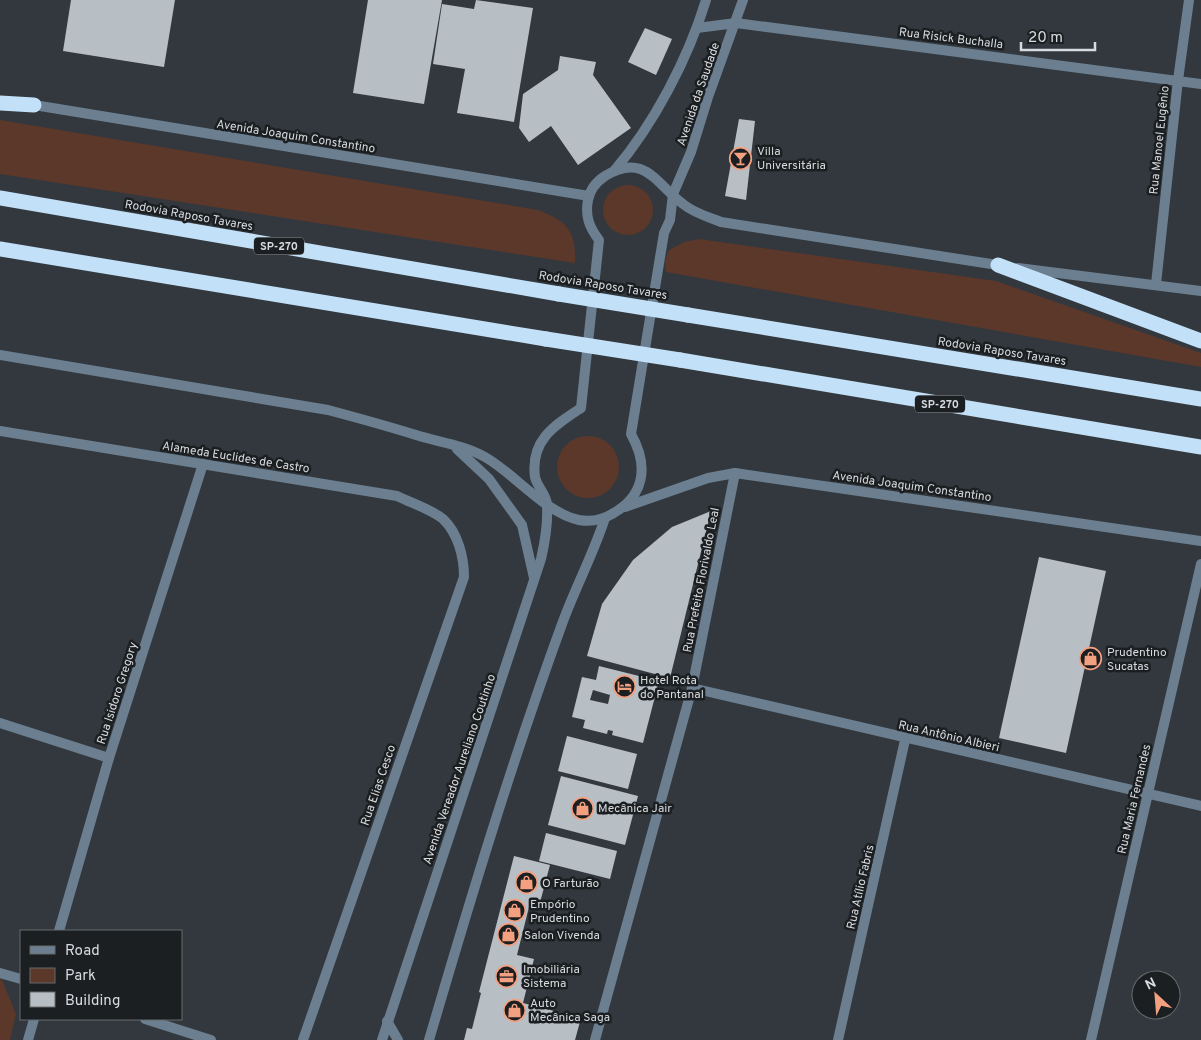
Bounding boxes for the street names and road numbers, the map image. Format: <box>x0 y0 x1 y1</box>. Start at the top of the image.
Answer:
street label: Rua Risick Buchalla <box>898 25 1004 53</box>
street label: Avenida da Saudade <box>674 40 724 148</box>
street label: Rua Manoel Eugênio <box>1146 85 1174 195</box>
street label: Avenida Joaquim Constantino <box>215 117 377 157</box>
street label: Rodovia Raposo Tavares <box>123 197 254 235</box>
road number: SP-270 <box>254 238 304 255</box>
street label: Rodovia Raposo Tavares <box>537 268 668 304</box>
street label: Rodovia Raposo Tavares <box>936 334 1067 370</box>
road number: SP-270 <box>915 396 965 412</box>
street label: Alameda Euclides de Castro <box>161 438 311 478</box>
street label: Avenida Joaquim Constantino <box>831 468 993 506</box>
street label: Rua Prefeito Florivaldo Leal <box>680 506 724 654</box>
street label: Rua Isidoro Gregory <box>94 640 142 746</box>
street label: Avenida Vereador Aureliano Coutinho <box>420 672 500 867</box>
street label: Rua Antônio Albieri <box>897 718 1001 756</box>
street label: Rua Elias Cesco <box>358 743 400 828</box>
street label: Rua Maria Fernandes <box>1115 743 1155 856</box>
street label: Rua Atílio Fabris <box>843 843 879 931</box>

